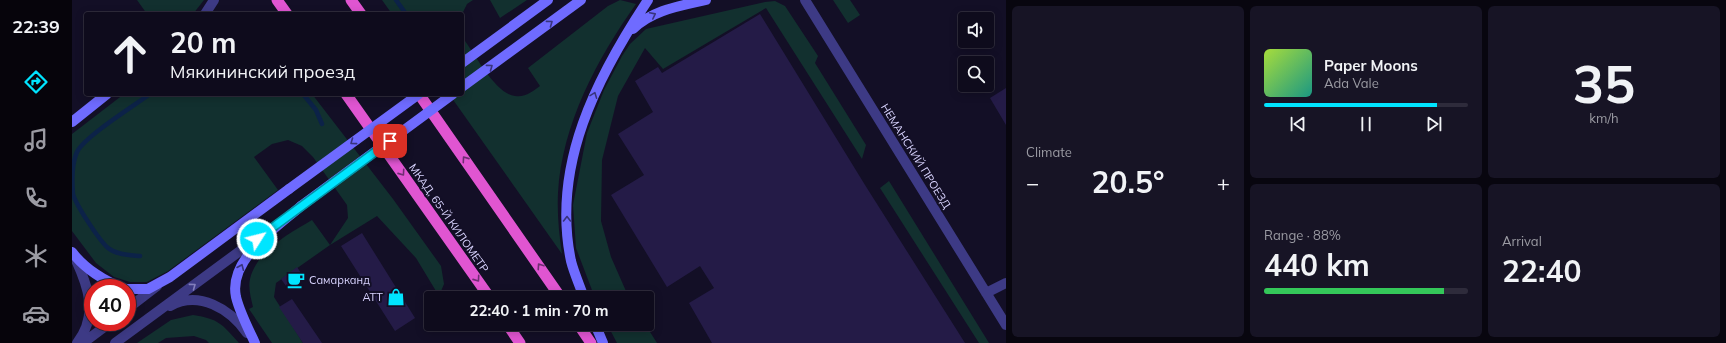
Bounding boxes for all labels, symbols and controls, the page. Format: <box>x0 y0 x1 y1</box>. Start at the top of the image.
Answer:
map controls <box>958 12 994 92</box>
button: sound <box>958 12 994 48</box>
one-way arrow <box>649 13 656 20</box>
text: 22:39 <box>12 15 60 38</box>
one-way arrow <box>545 21 552 28</box>
text: 20 m <box>170 25 236 60</box>
icon: ahead <box>104 28 156 80</box>
text: 35 <box>1573 51 1635 116</box>
button: search <box>958 56 994 92</box>
text: Paper Moons <box>1324 56 1418 75</box>
text: Мякининский проезд <box>170 60 355 83</box>
one-way arrow <box>486 64 493 71</box>
icon: directions <box>22 68 50 96</box>
text: Ada Vale <box>1324 75 1379 91</box>
one-way arrow <box>589 92 597 99</box>
street label: НЕМАНСКИЙ ПРОЕЗД <box>878 101 954 211</box>
text: km/h <box>1589 110 1619 126</box>
icon: previous <box>1287 113 1309 135</box>
icon: pause <box>1355 113 1377 135</box>
icon: next <box>1423 113 1445 135</box>
pin <box>373 124 407 158</box>
icon: music <box>22 126 50 154</box>
icon: arrive <box>379 130 401 152</box>
one-way arrow <box>351 137 358 144</box>
text: Climate <box>1026 144 1072 160</box>
one-way arrow <box>462 156 470 163</box>
street label: МКАД, 65-Й КИЛОМЕТР <box>406 161 492 275</box>
text: 20.5° <box>1092 163 1164 201</box>
one-way arrow <box>397 169 405 176</box>
text: − <box>1026 169 1039 197</box>
text: + <box>1217 169 1230 197</box>
icon: phone <box>22 184 50 212</box>
one-way arrow <box>563 216 571 222</box>
position arrow <box>236 218 278 260</box>
text: Range · 88% <box>1264 227 1341 243</box>
text: Arrival <box>1502 233 1542 249</box>
icon: climate <box>22 242 50 270</box>
text: 440 km <box>1264 246 1370 284</box>
text: 22:40 <box>1502 252 1581 290</box>
one-way arrow <box>236 263 244 271</box>
one-way arrow <box>538 263 545 270</box>
cafe icon: Самарканд <box>286 270 306 290</box>
place label: Самарканд <box>309 273 370 287</box>
one-way arrow <box>472 275 479 282</box>
speed limit sign: 40 <box>84 279 136 331</box>
one-way arrow <box>189 283 196 290</box>
shop icon: АТТ <box>386 287 406 307</box>
place label: АТТ <box>362 290 383 304</box>
icon: car <box>22 300 50 328</box>
text: 22:40 · 1 min · 70 m <box>470 301 608 320</box>

